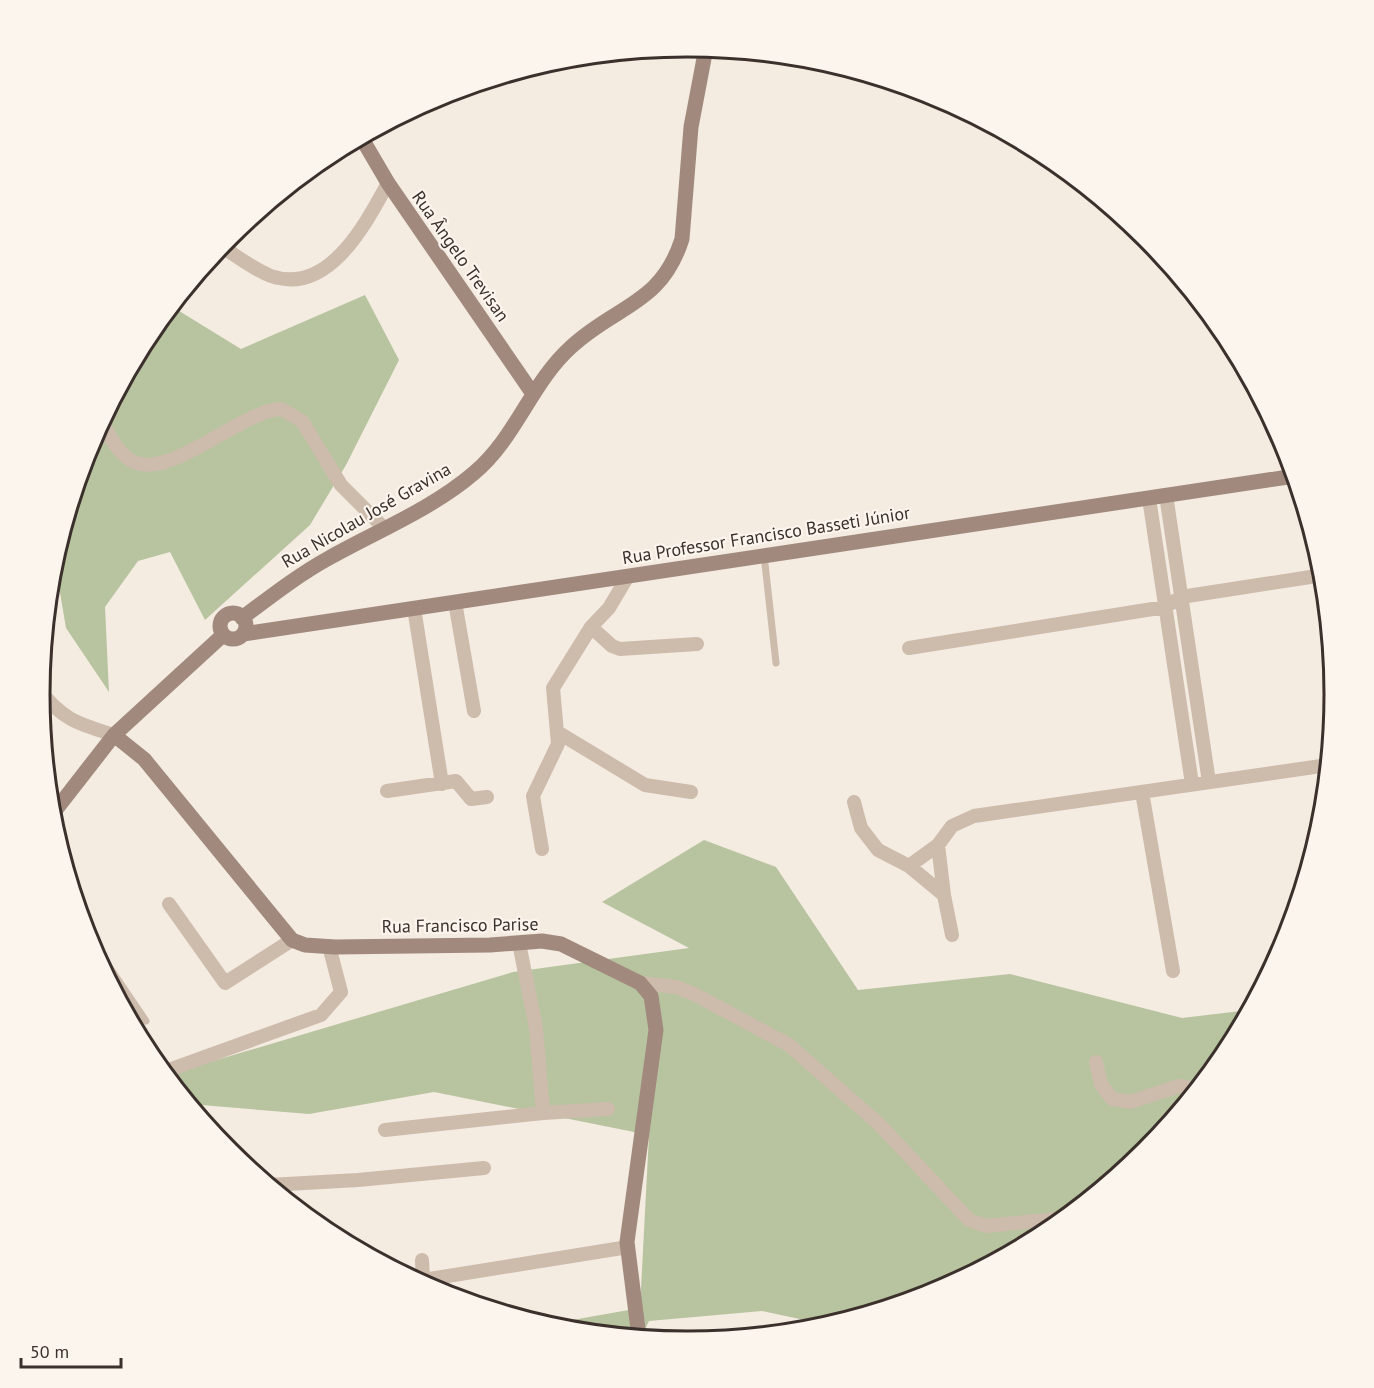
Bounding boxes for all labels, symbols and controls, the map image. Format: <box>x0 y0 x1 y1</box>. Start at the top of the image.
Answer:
street label: Rua Ângelo Trevisan <box>407 186 515 326</box>
street label: Rua Nicolau José Gravina <box>277 457 455 573</box>
street label: Rua Professor Francisco Basseti Júnior <box>620 501 912 569</box>
street label: Rua Francisco Parise <box>381 912 539 938</box>
scale bar <box>21 1331 122 1369</box>
text: 50 m <box>30 1340 69 1363</box>

